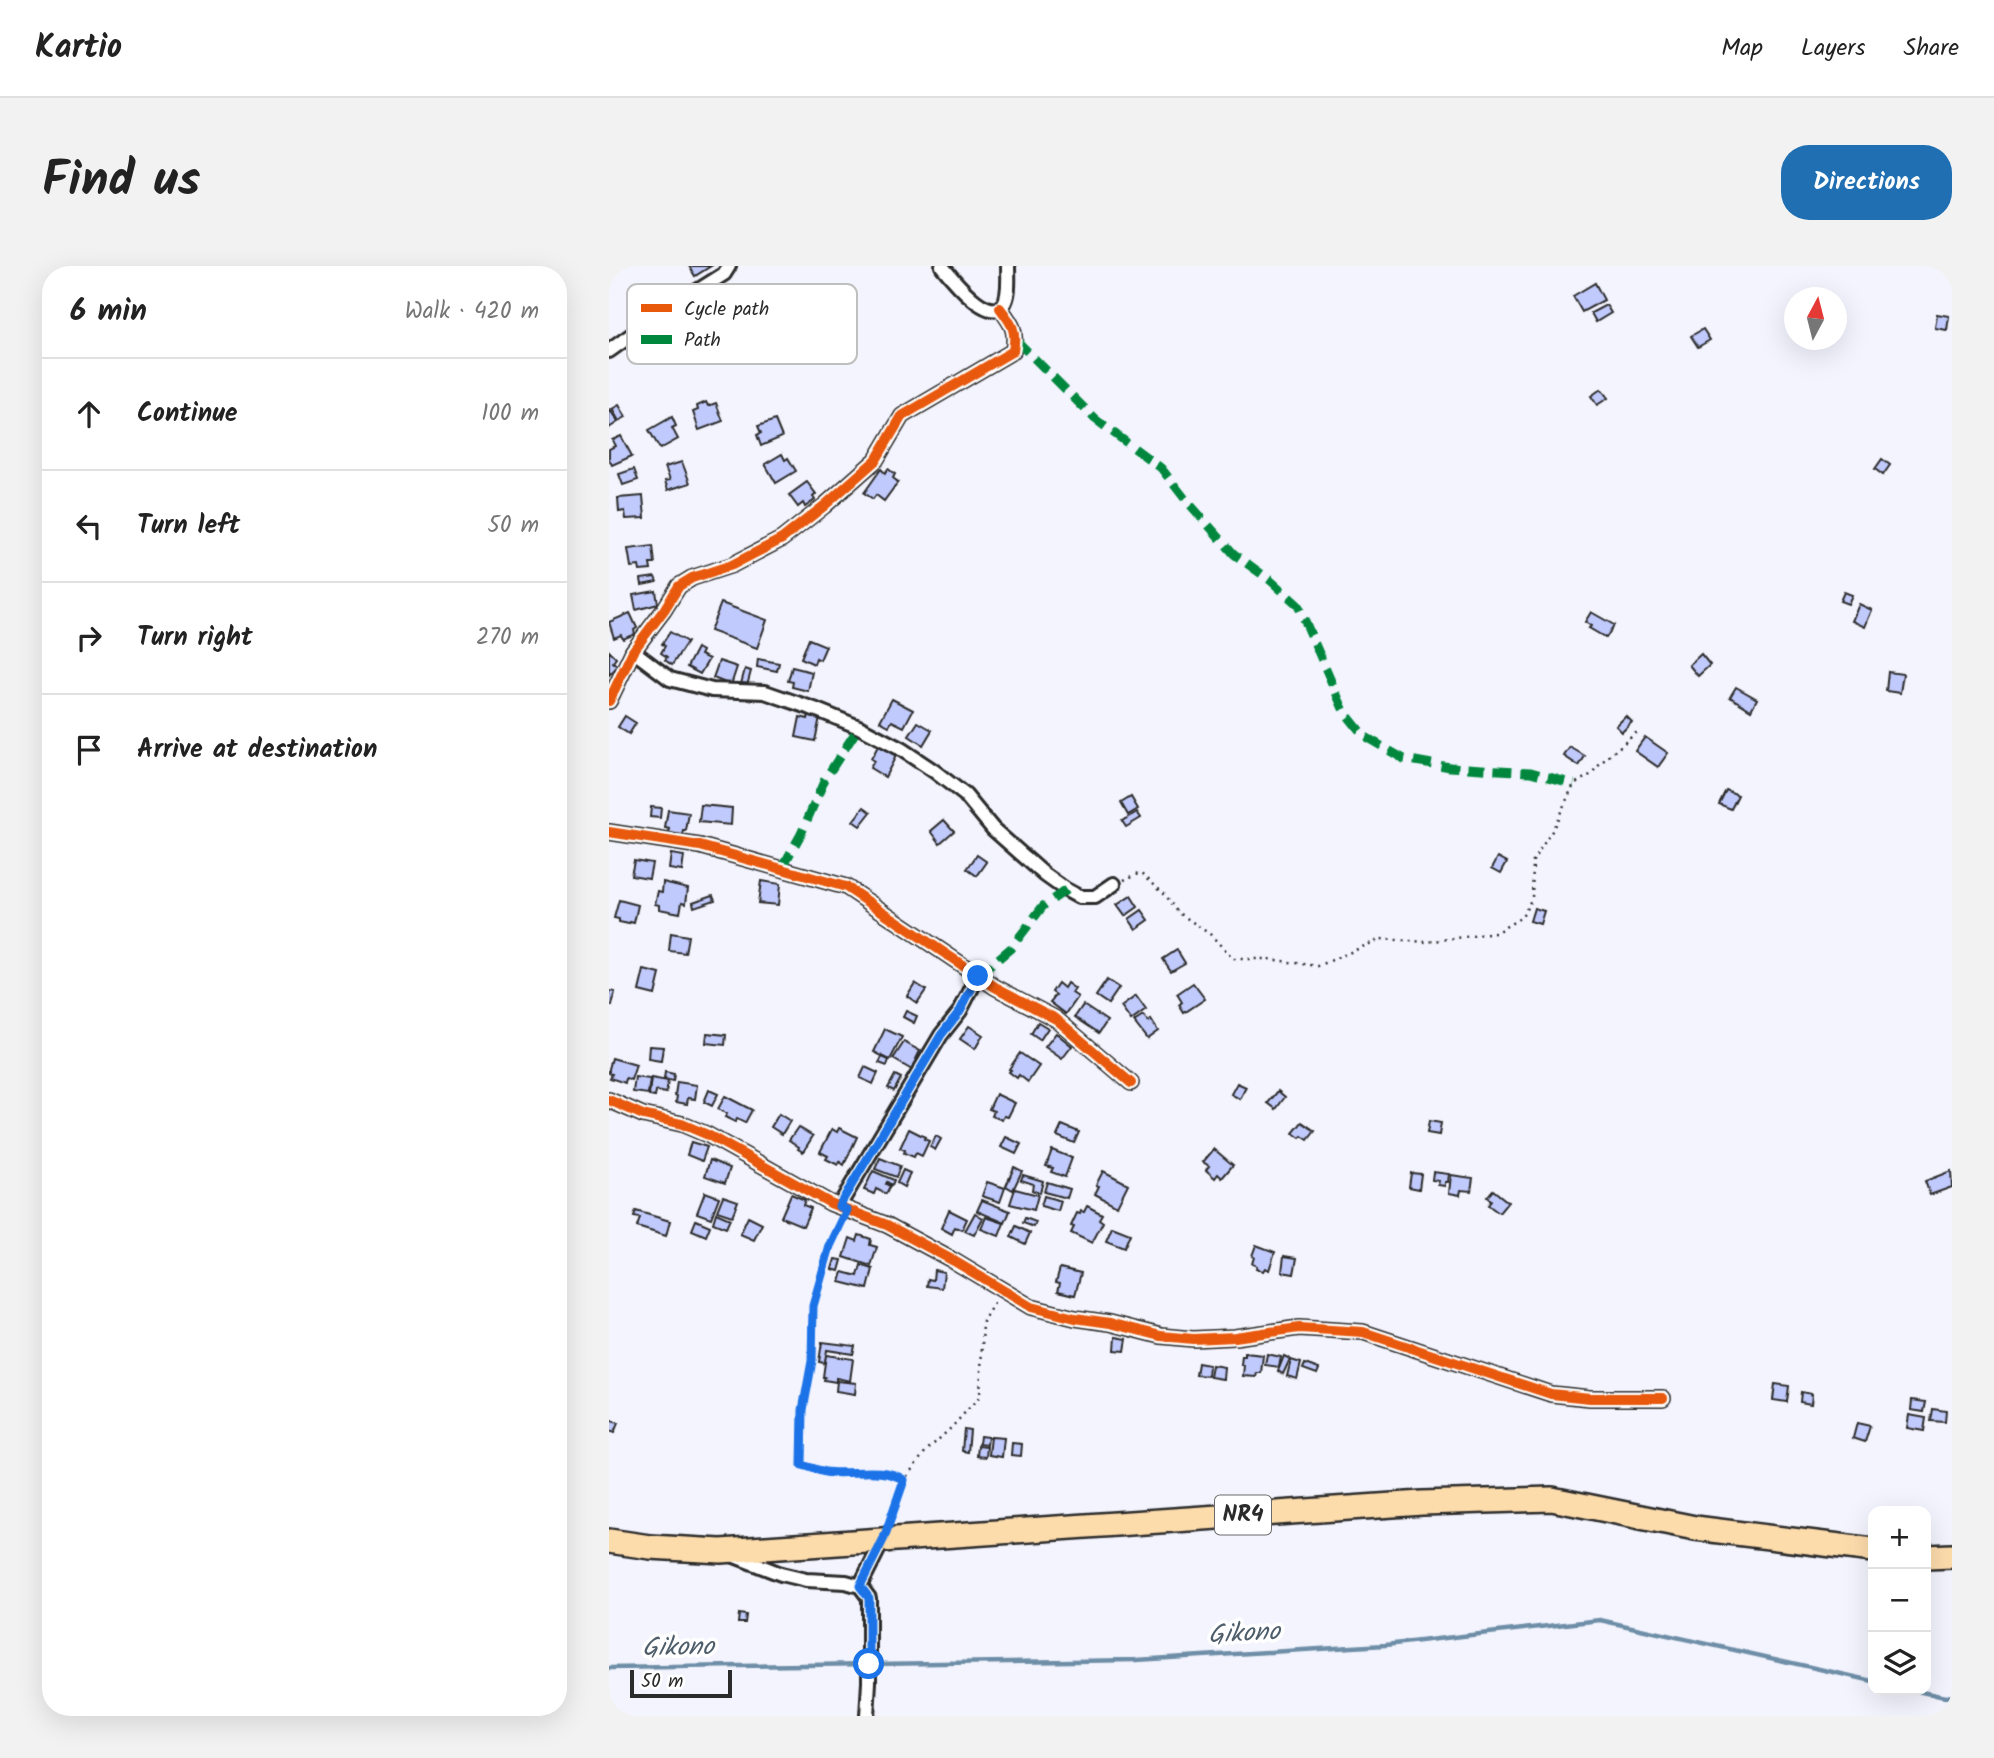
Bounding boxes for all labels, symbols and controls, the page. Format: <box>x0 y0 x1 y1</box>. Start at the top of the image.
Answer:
text: Kartio <box>35 22 122 75</box>
text: Map <box>1721 29 1763 68</box>
text: Layers <box>1801 29 1865 68</box>
text: Share <box>1903 29 1959 68</box>
text: Find us <box>42 143 200 221</box>
button: Directions <box>1781 145 1952 220</box>
legend <box>627 284 857 364</box>
north arrow <box>1784 287 1847 350</box>
text: 6 min <box>70 288 147 336</box>
text: Walk · 420 m <box>405 294 539 330</box>
text: Cycle path <box>684 295 769 325</box>
text: Path <box>684 326 721 356</box>
text: Continue <box>137 393 238 435</box>
icon: ahead <box>70 395 108 433</box>
text: 100 m <box>481 396 539 432</box>
text: Turn left <box>137 505 240 547</box>
icon: left <box>70 507 108 545</box>
text: 50 m <box>488 508 539 544</box>
text: Turn right <box>137 617 253 659</box>
icon: right <box>70 619 108 657</box>
text: 270 m <box>476 620 539 656</box>
text: Arrive at destination <box>137 729 377 771</box>
icon: arrive <box>70 731 108 769</box>
route end <box>962 960 993 991</box>
road number: NR4 <box>1215 1496 1271 1534</box>
map controls <box>1868 1506 1931 1695</box>
button: + <box>1868 1506 1931 1569</box>
button: − <box>1868 1569 1931 1632</box>
water label: Gikono <box>1207 1611 1283 1657</box>
water label: Gikono <box>642 1626 716 1670</box>
button: layers <box>1868 1632 1931 1695</box>
route start <box>853 1648 884 1679</box>
scale bar <box>630 1667 731 1699</box>
text: 50 m <box>641 1667 683 1697</box>

